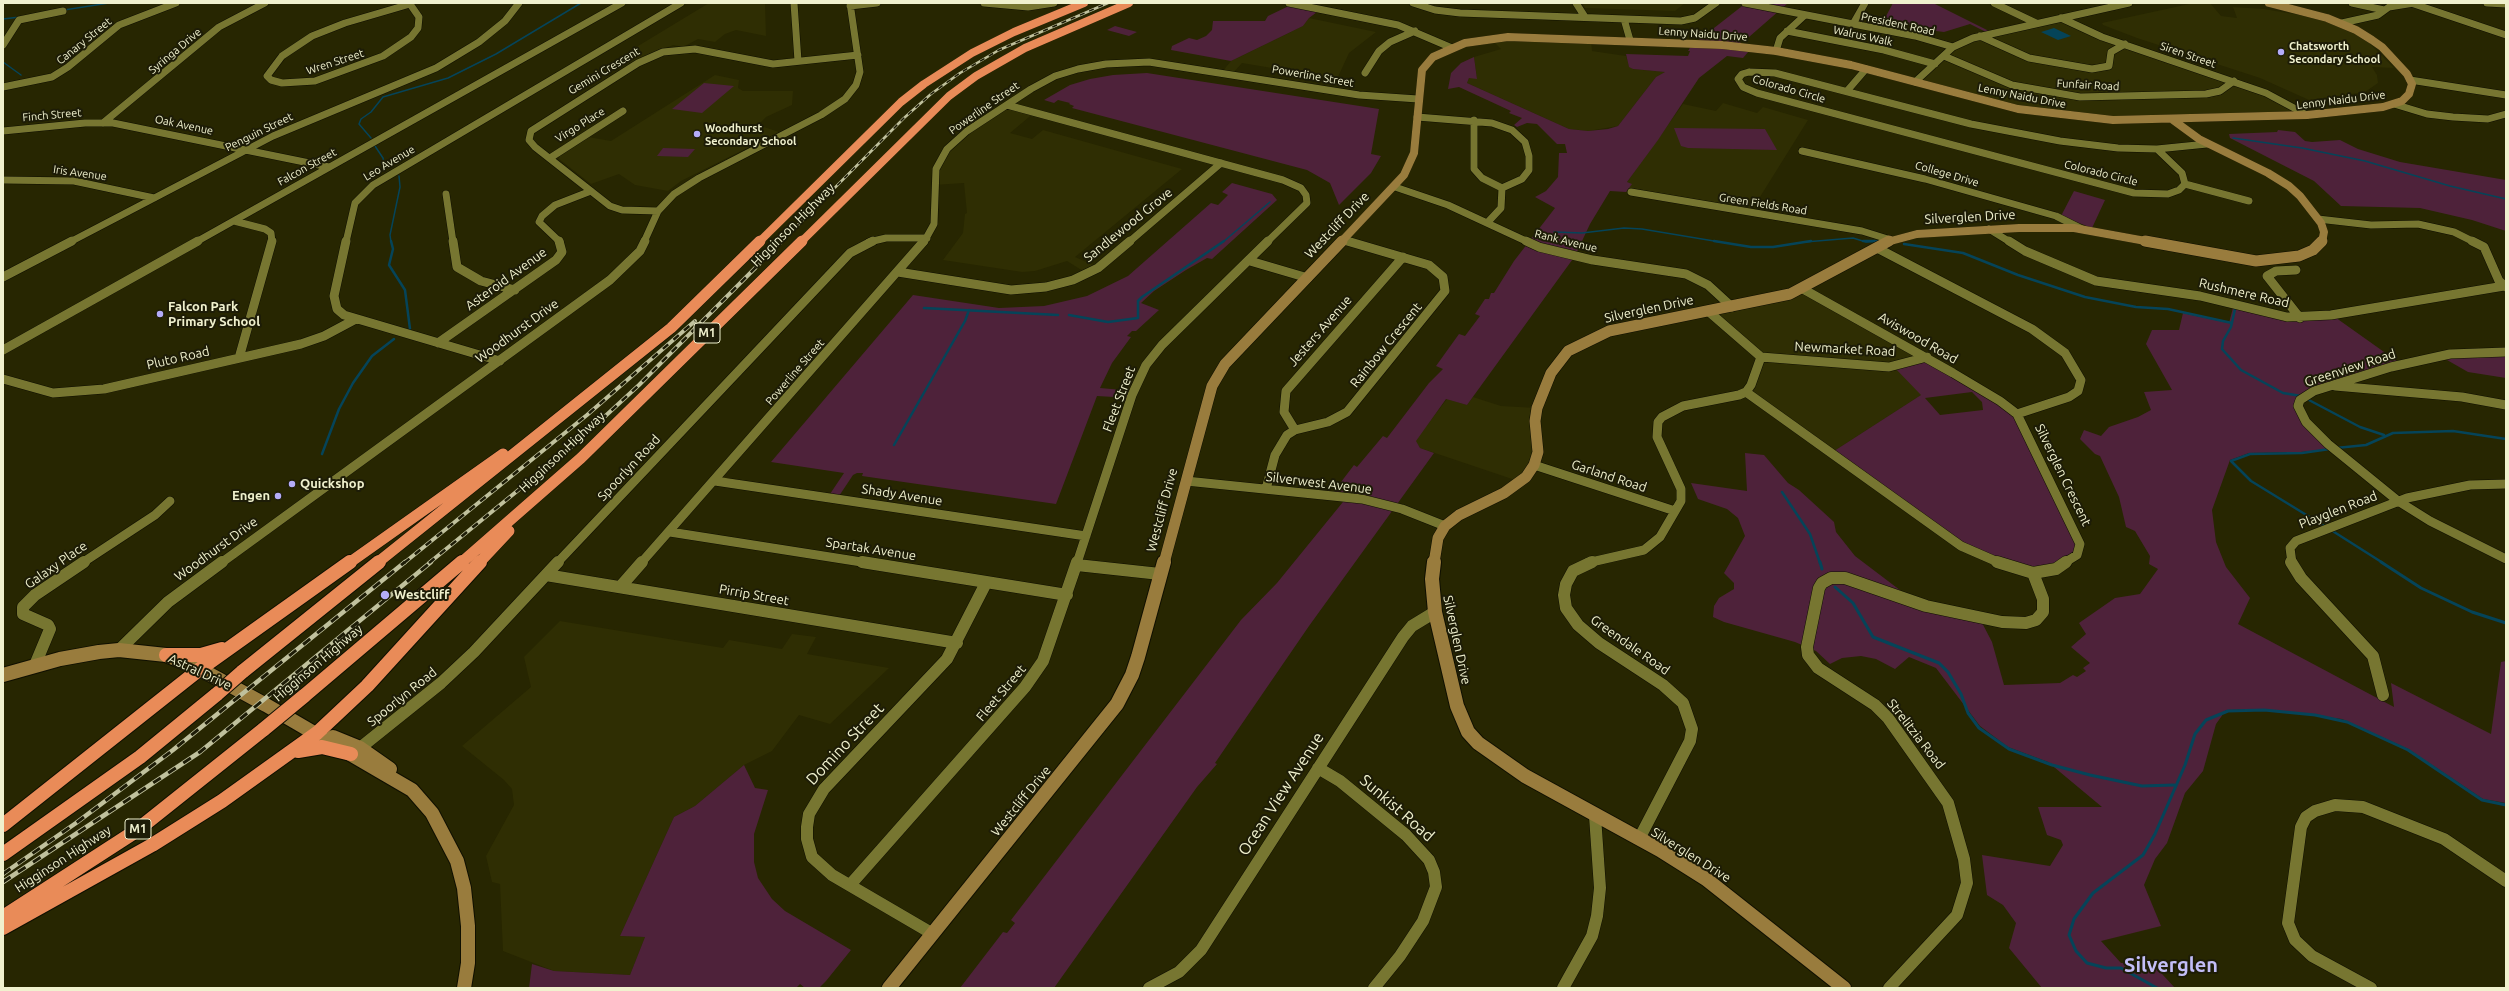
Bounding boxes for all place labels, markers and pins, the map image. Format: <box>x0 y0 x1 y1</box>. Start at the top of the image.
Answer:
place label: Chatsworth Secondary School <box>2289 39 2380 65</box>
marker: Chatsworth Secondary School <box>2276 47 2286 57</box>
place label: Woodhurst Secondary School <box>705 121 796 147</box>
marker: Woodhurst Secondary School <box>692 129 702 139</box>
place label: Falcon Park Primary School <box>168 299 260 330</box>
marker: Falcon Park Primary School <box>155 309 165 319</box>
place label: Quickshop <box>300 476 364 492</box>
marker: Quickshop <box>287 479 297 489</box>
place label: Engen <box>232 488 270 504</box>
marker: Engen <box>273 491 283 501</box>
place label: Westcliff <box>394 587 450 603</box>
marker: Westcliff <box>379 589 391 601</box>

